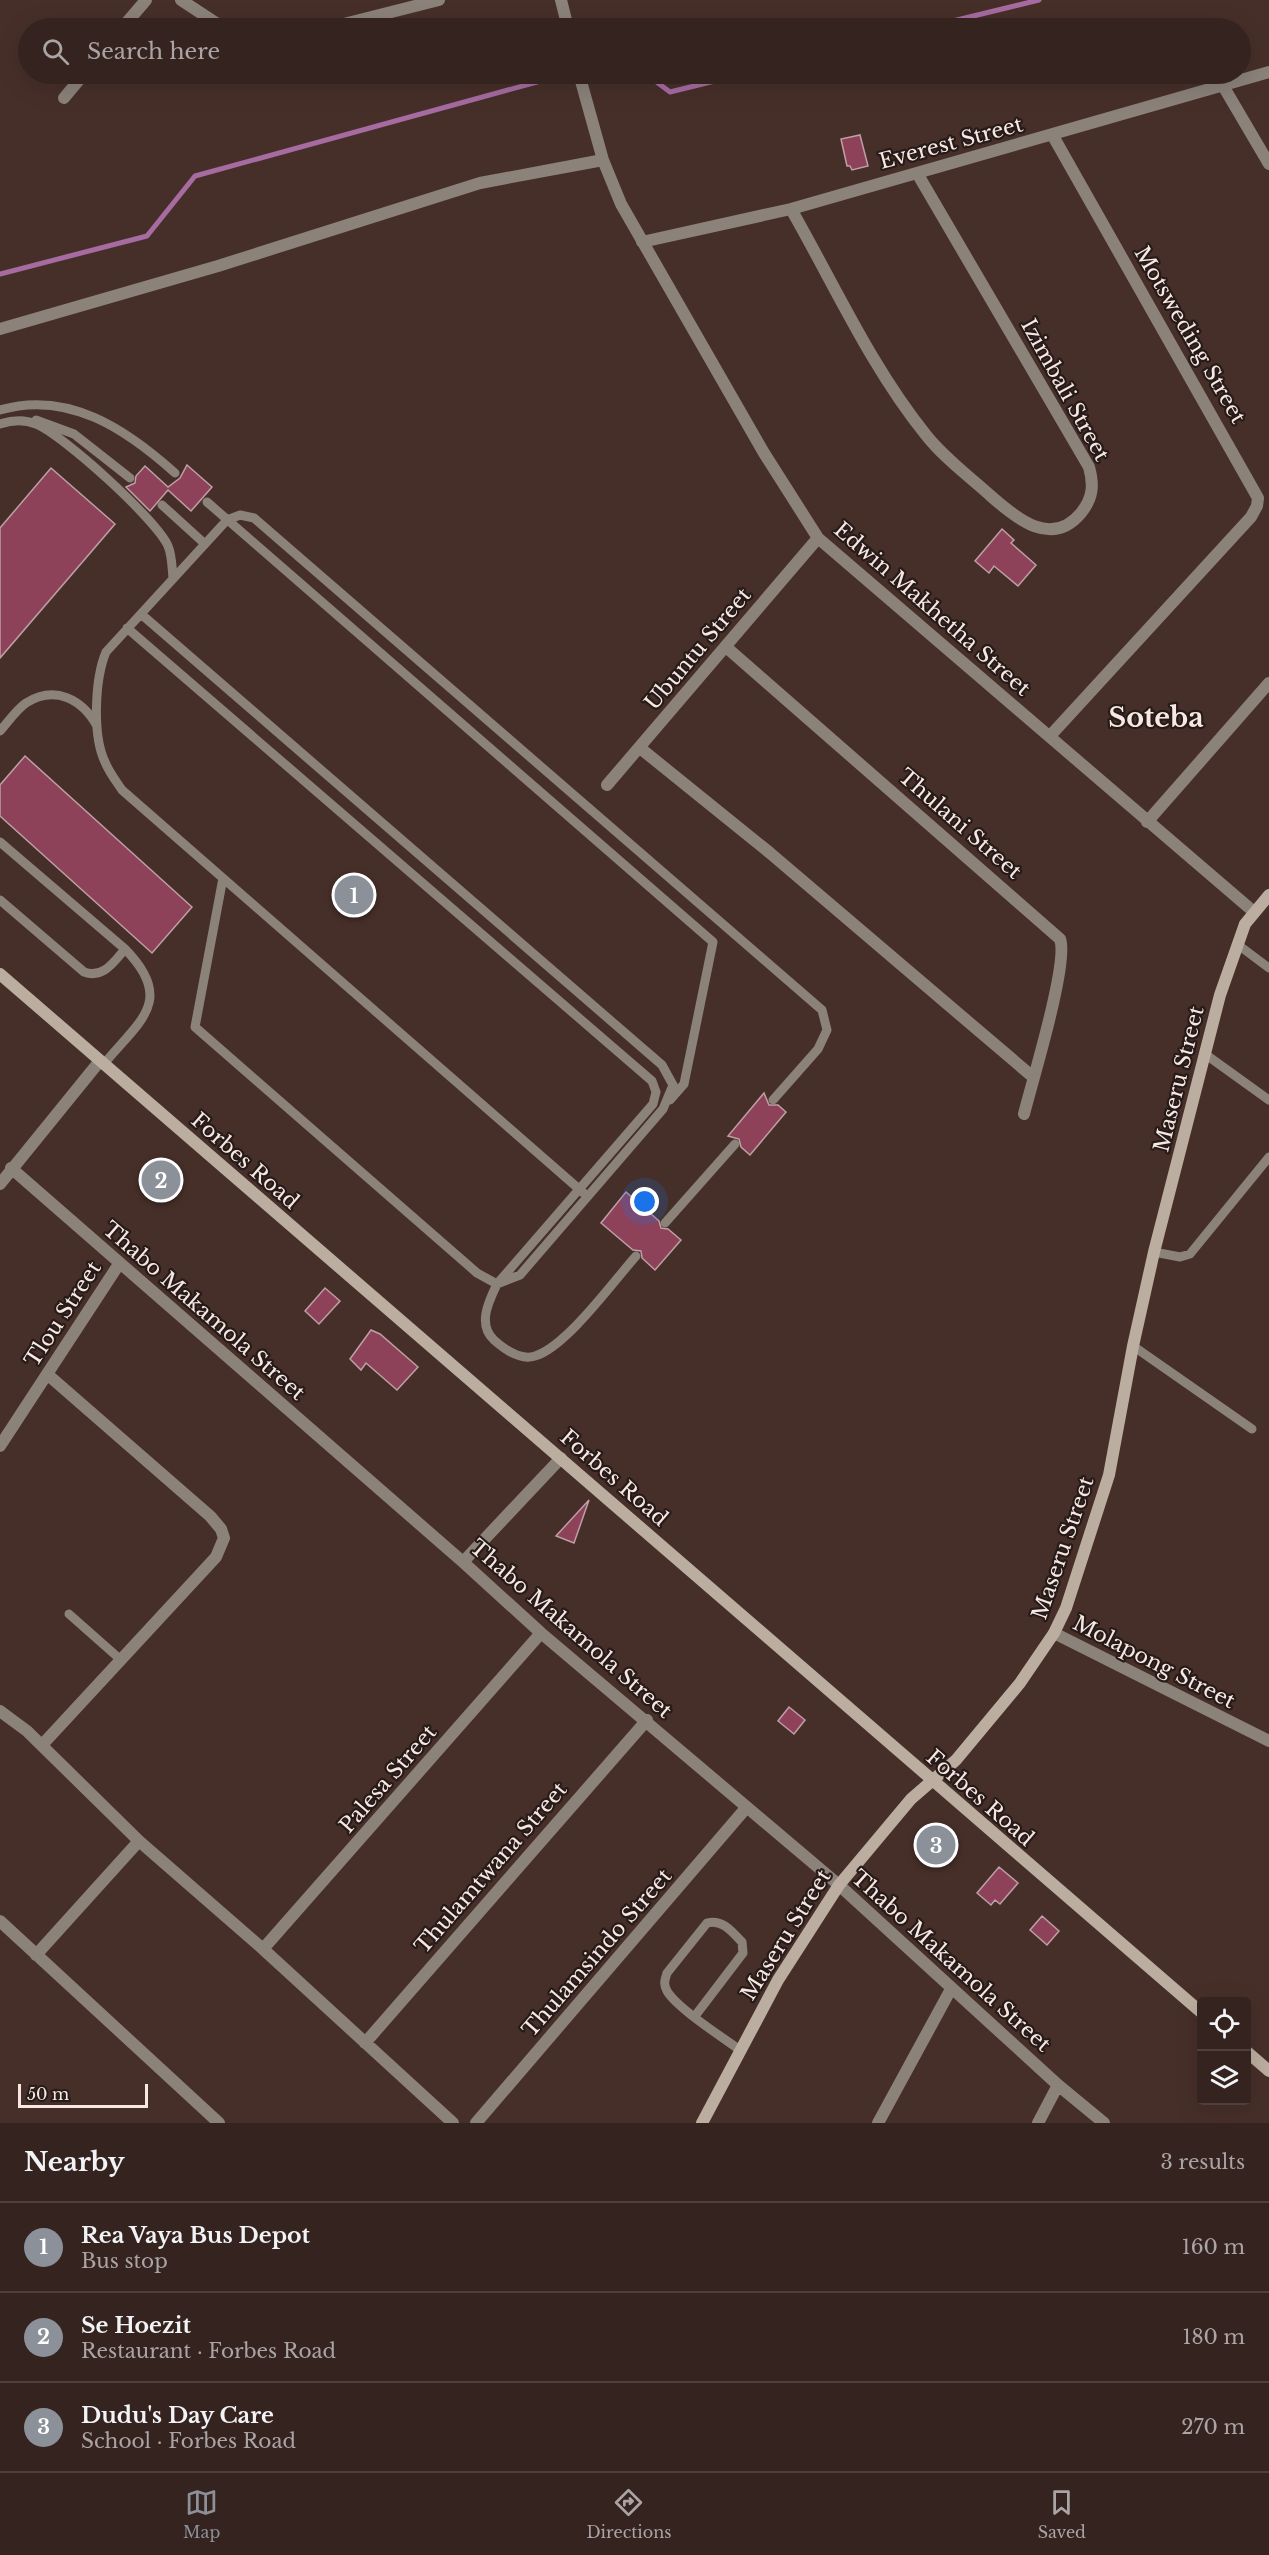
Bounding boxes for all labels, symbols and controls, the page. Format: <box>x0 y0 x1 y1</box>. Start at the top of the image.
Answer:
search box <box>18 18 1251 84</box>
icon: search <box>39 35 72 68</box>
text: Search here <box>87 38 220 65</box>
street label: Everest Street <box>876 111 1026 175</box>
street label: Motsweding Street <box>1129 242 1251 428</box>
street label: Izimbali Street <box>1015 314 1115 466</box>
street label: Edwin Makhetha Street <box>828 517 1036 701</box>
street label: Ubuntu Street <box>639 583 757 715</box>
district label: Soteba <box>1108 701 1204 734</box>
street label: Thulani Street <box>893 763 1027 885</box>
pin: 1 <box>334 872 374 918</box>
street label: Maseru Street <box>1148 1003 1210 1155</box>
street label: Forbes Road <box>186 1107 304 1215</box>
pin: 2 <box>142 1158 180 1202</box>
your location <box>630 1187 659 1216</box>
street label: Thabo Makamola Street <box>98 1216 310 1406</box>
street label: Tlou Street <box>19 1256 107 1372</box>
street label: Forbes Road <box>555 1424 673 1532</box>
street label: Maseru Street <box>1026 1473 1100 1623</box>
street label: Thabo Makamola Street <box>465 1534 677 1724</box>
street label: Molapong Street <box>1069 1610 1239 1714</box>
street label: Palesa Street <box>334 1720 442 1838</box>
street label: Forbes Road <box>921 1744 1039 1852</box>
street label: Thulamtwana Street <box>409 1777 573 1959</box>
pin: 3 <box>916 1822 956 1868</box>
street label: Thulamsindo Street <box>517 1863 677 2043</box>
street label: Maseru Street <box>735 1865 837 2005</box>
street label: Thabo Makamola Street <box>846 1865 1056 2057</box>
map controls <box>1197 1997 1251 2105</box>
button: locate <box>1197 1997 1251 2051</box>
button: layers <box>1197 2051 1251 2105</box>
scale bar <box>18 2081 148 2108</box>
text: 50 m <box>27 2084 69 2104</box>
text: Nearby <box>24 2146 125 2178</box>
text: 3 results <box>1161 2150 1245 2174</box>
text: Rea Vaya Bus Depot <box>81 2222 310 2249</box>
text: 1 <box>39 2235 48 2259</box>
text: 160 m <box>1182 2235 1245 2259</box>
text: Bus stop <box>81 2249 168 2273</box>
text: Se Hoezit <box>81 2312 191 2339</box>
text: 2 <box>37 2325 50 2349</box>
text: 180 m <box>1182 2325 1245 2349</box>
text: Restaurant · Forbes Road <box>81 2339 336 2363</box>
text: Dudu's Day Care <box>81 2402 274 2429</box>
text: 3 <box>37 2415 50 2439</box>
text: 270 m <box>1181 2415 1245 2439</box>
text: School · Forbes Road <box>81 2429 296 2453</box>
tab: Map <box>183 2486 220 2542</box>
tab: Directions <box>586 2486 671 2542</box>
tab: Saved <box>1038 2486 1086 2542</box>

